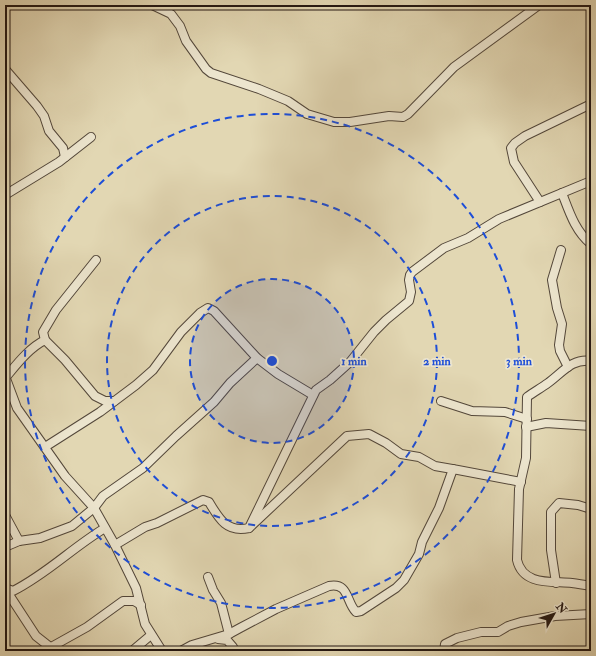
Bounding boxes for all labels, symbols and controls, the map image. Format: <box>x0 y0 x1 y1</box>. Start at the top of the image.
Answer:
centre of rings <box>265 354 279 368</box>
text: 1 min <box>341 354 368 369</box>
text: 2 min <box>423 354 451 369</box>
text: 3 min <box>506 354 533 369</box>
north arrow <box>534 594 574 634</box>
text: N <box>553 599 570 617</box>

